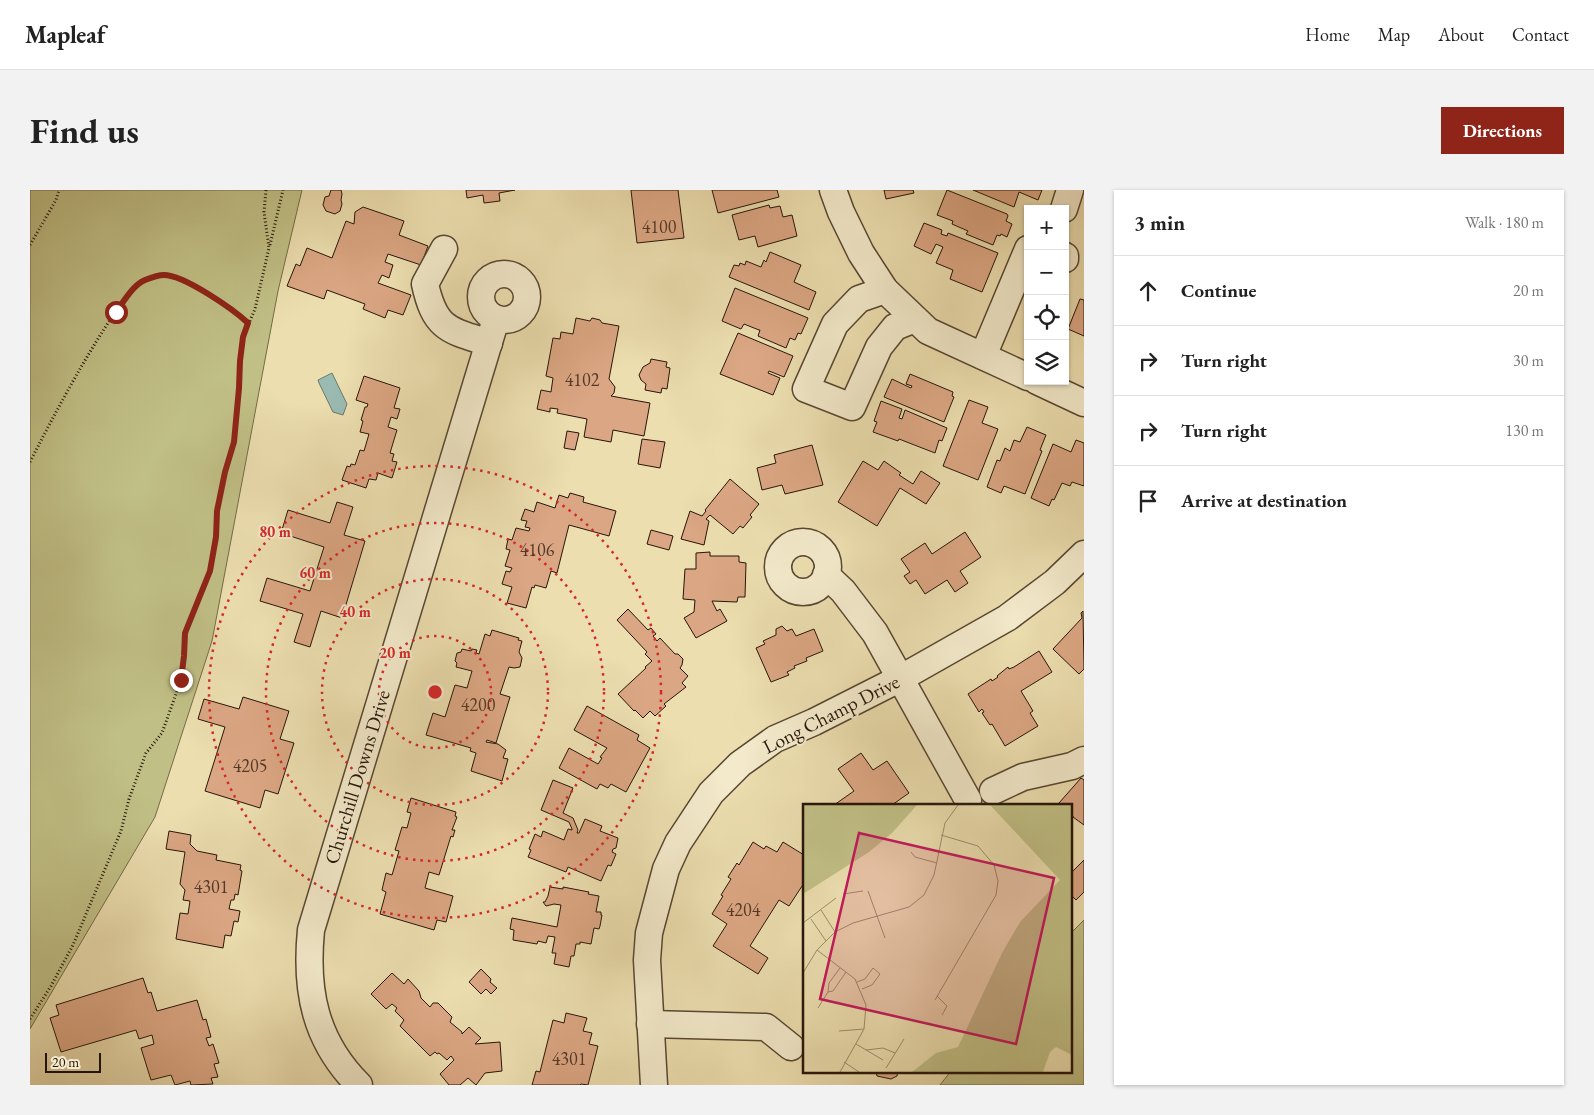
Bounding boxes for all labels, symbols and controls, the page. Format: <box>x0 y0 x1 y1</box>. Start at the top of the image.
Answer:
text: Mapleaf <box>25 19 106 50</box>
text: Home <box>1305 23 1350 46</box>
text: Map <box>1378 23 1410 46</box>
text: About <box>1438 23 1484 46</box>
text: Contact <box>1512 23 1569 46</box>
button: Directions <box>1441 107 1564 154</box>
text: Find us <box>30 108 139 153</box>
map controls <box>1024 205 1069 385</box>
button: + <box>1024 205 1069 250</box>
text: 3 min <box>1134 209 1185 236</box>
text: Walk · 180 m <box>1465 212 1544 233</box>
house number: 4100 <box>642 215 677 238</box>
button: − <box>1024 250 1069 295</box>
icon: ahead <box>1134 277 1162 305</box>
text: Continue <box>1181 278 1256 303</box>
text: 20 m <box>1513 280 1544 301</box>
button: locate <box>1024 295 1069 340</box>
route start <box>105 301 128 324</box>
button: layers <box>1024 340 1069 385</box>
icon: right <box>1134 347 1162 375</box>
text: Turn right <box>1181 348 1267 373</box>
text: 30 m <box>1513 350 1544 371</box>
house number: 4102 <box>565 368 600 391</box>
icon: right <box>1134 417 1162 445</box>
text: Turn right <box>1181 418 1267 443</box>
text: 130 m <box>1505 420 1544 441</box>
icon: arrive <box>1134 487 1162 515</box>
text: Arrive at destination <box>1181 488 1347 513</box>
text: 80 m <box>259 522 291 541</box>
house number: 4106 <box>520 538 555 561</box>
text: 60 m <box>299 563 331 582</box>
text: 40 m <box>339 602 371 621</box>
text: 20 m <box>379 643 411 662</box>
street label: Long Champ Drive <box>758 668 904 760</box>
route end <box>170 669 193 692</box>
centre of rings <box>426 683 444 701</box>
street label: Churchill Downs Drive <box>318 687 396 867</box>
house number: 4200 <box>461 693 496 716</box>
house number: 4205 <box>233 754 267 777</box>
inset map <box>803 804 1072 1072</box>
house number: 4301 <box>194 875 228 898</box>
house number: 4204 <box>726 898 761 921</box>
house number: 4301 <box>552 1047 586 1070</box>
scale bar <box>45 1050 101 1073</box>
text: 20 m <box>52 1053 79 1071</box>

